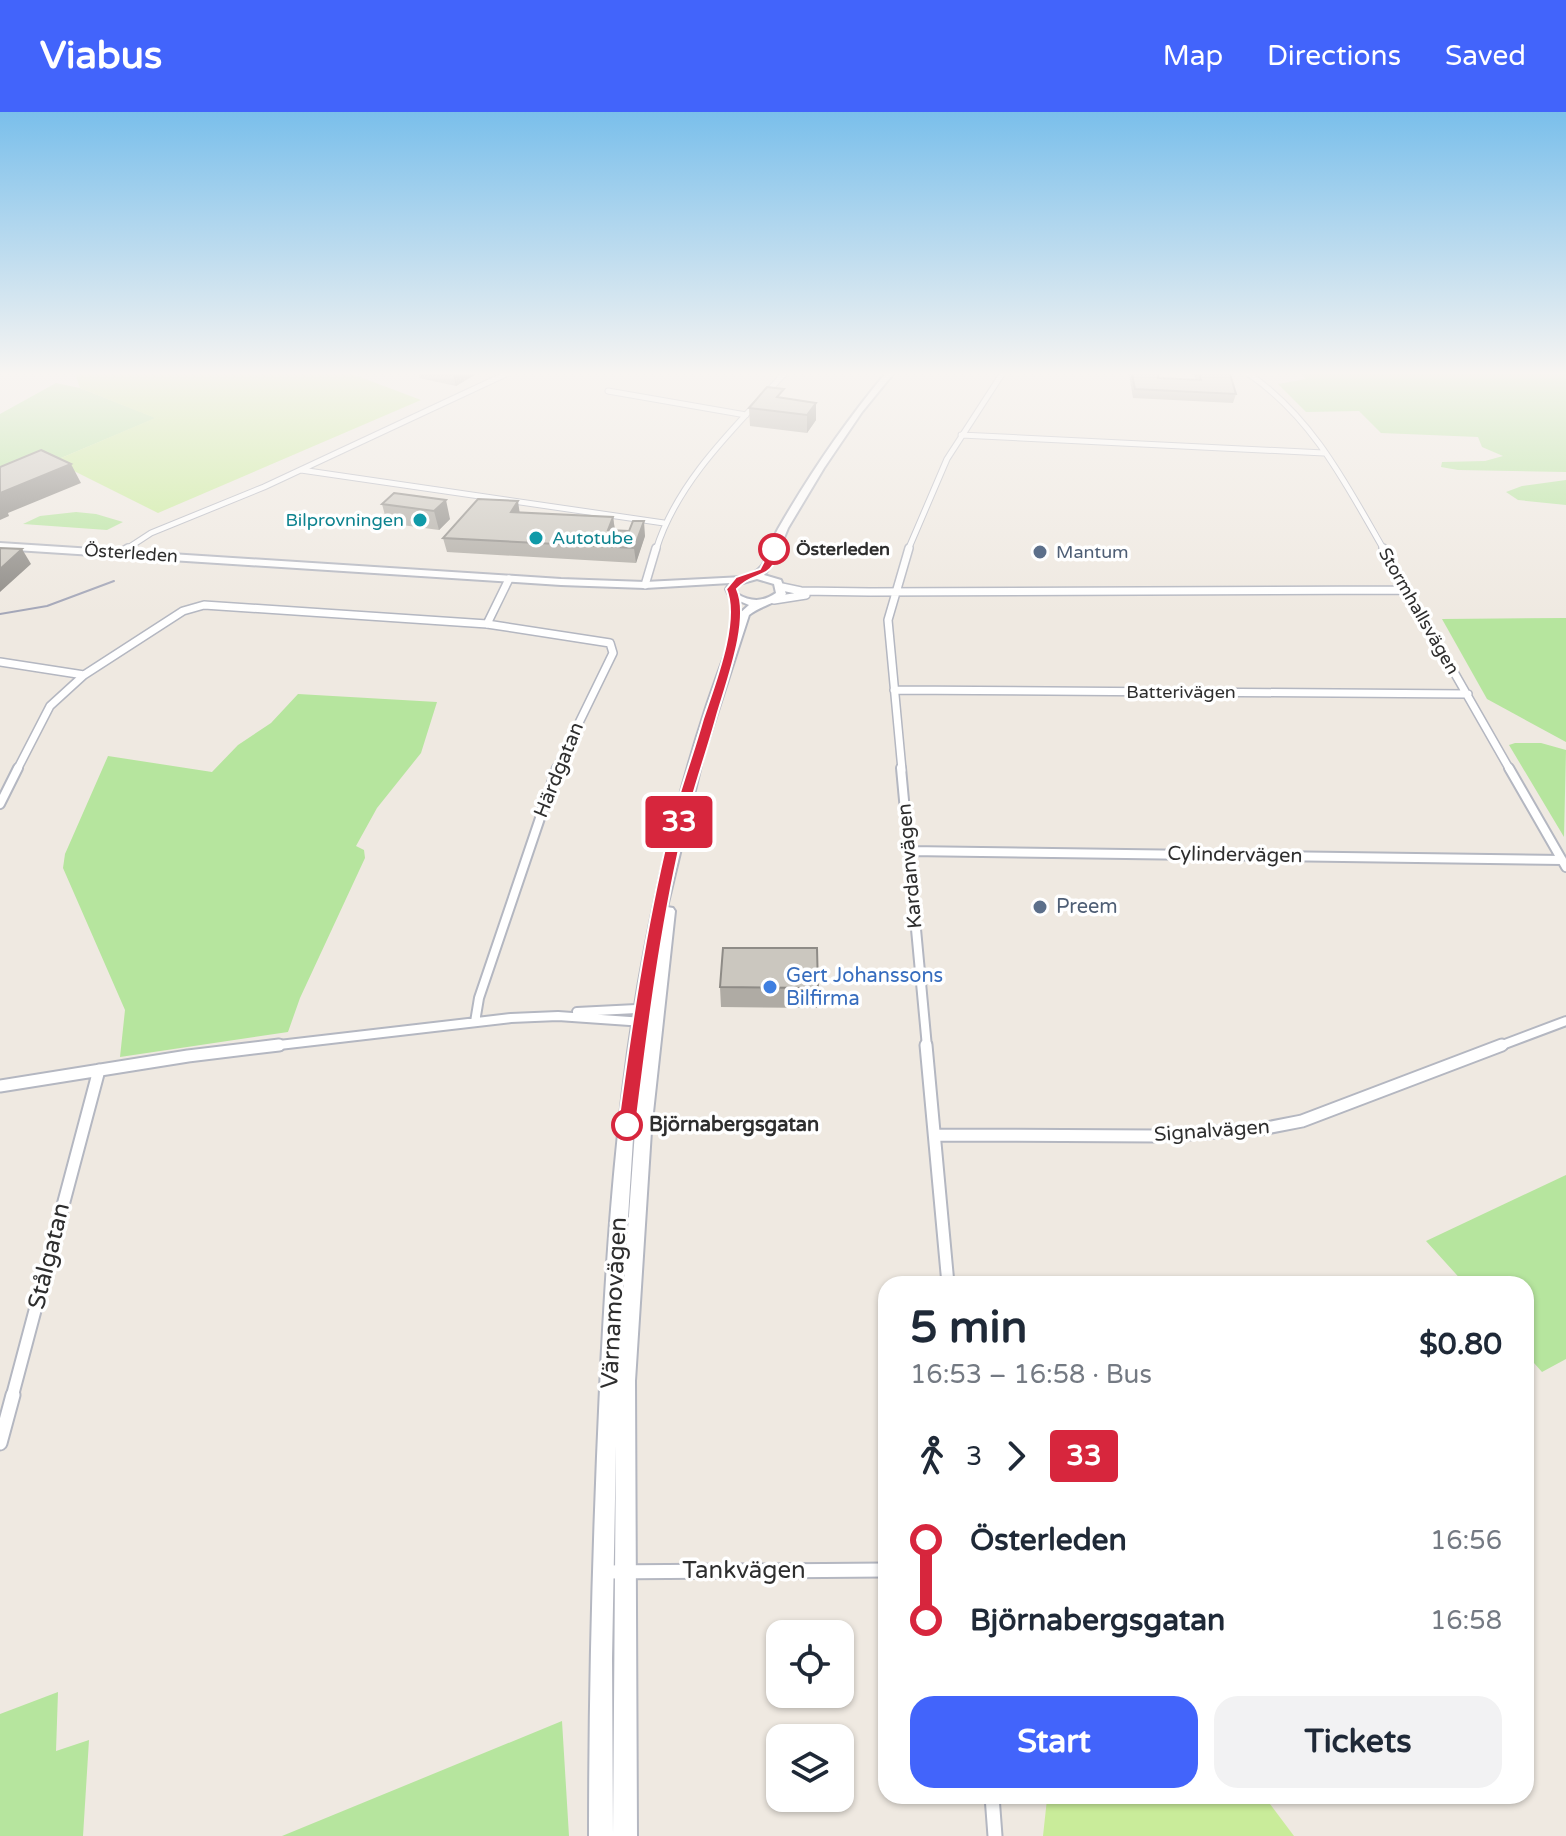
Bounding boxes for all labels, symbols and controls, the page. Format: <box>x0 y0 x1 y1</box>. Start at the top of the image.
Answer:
text: Viabus <box>40 33 162 79</box>
text: Map <box>1163 39 1223 73</box>
text: Directions <box>1267 39 1401 73</box>
text: Saved <box>1445 39 1526 73</box>
place label: Bilprovningen <box>285 509 404 531</box>
marker: Bilprovningen <box>411 511 429 529</box>
place label: Autotube <box>552 527 633 549</box>
marker: Autotube <box>527 529 545 547</box>
marker: Österleden <box>759 534 789 564</box>
place label: Österleden <box>796 538 890 560</box>
street label: Österleden <box>83 539 179 567</box>
place label: Mantum <box>1056 541 1129 563</box>
marker: Mantum <box>1031 543 1049 561</box>
street label: Stormhallsvägen <box>1374 544 1464 678</box>
street label: Batterivägen <box>1126 681 1236 703</box>
street label: Härdgatan <box>529 719 589 821</box>
line badge: 33 <box>643 796 715 848</box>
street label: Kardanvägen <box>893 802 927 930</box>
text: 33 <box>661 805 697 839</box>
street label: Cylindervägen <box>1167 842 1303 868</box>
place label: Preem <box>1056 895 1118 919</box>
marker: Preem <box>1031 898 1049 916</box>
place label: Gert Johanssons Bilfirma <box>786 964 943 1011</box>
marker: Gert Johanssons Bilfirma <box>761 978 779 996</box>
marker: Björnabergsgatan <box>612 1110 642 1140</box>
place label: Björnabergsgatan <box>649 1113 819 1137</box>
street label: Signalvägen <box>1153 1115 1271 1147</box>
street label: Stålgatan <box>22 1200 76 1312</box>
street label: Värnamovägen <box>595 1216 633 1390</box>
text: 5 min <box>910 1302 1027 1355</box>
text: $0.80 <box>1419 1326 1502 1363</box>
text: 16:53 – 16:58 · Bus <box>910 1359 1152 1390</box>
icon: walk <box>910 1434 954 1478</box>
icon: forward <box>994 1434 1038 1478</box>
text: 33 <box>1066 1439 1102 1473</box>
text: 3 <box>966 1441 982 1472</box>
text: Österleden <box>970 1522 1127 1559</box>
text: 16:56 <box>1430 1525 1502 1556</box>
street label: Tankvägen <box>682 1556 806 1585</box>
text: Björnabergsgatan <box>970 1602 1225 1639</box>
text: 16:58 <box>1430 1605 1502 1636</box>
map controls <box>766 1620 854 1812</box>
button: locate <box>766 1620 854 1708</box>
button: Start <box>910 1696 1198 1788</box>
button: Tickets <box>1214 1696 1502 1788</box>
button: layers <box>766 1724 854 1812</box>

